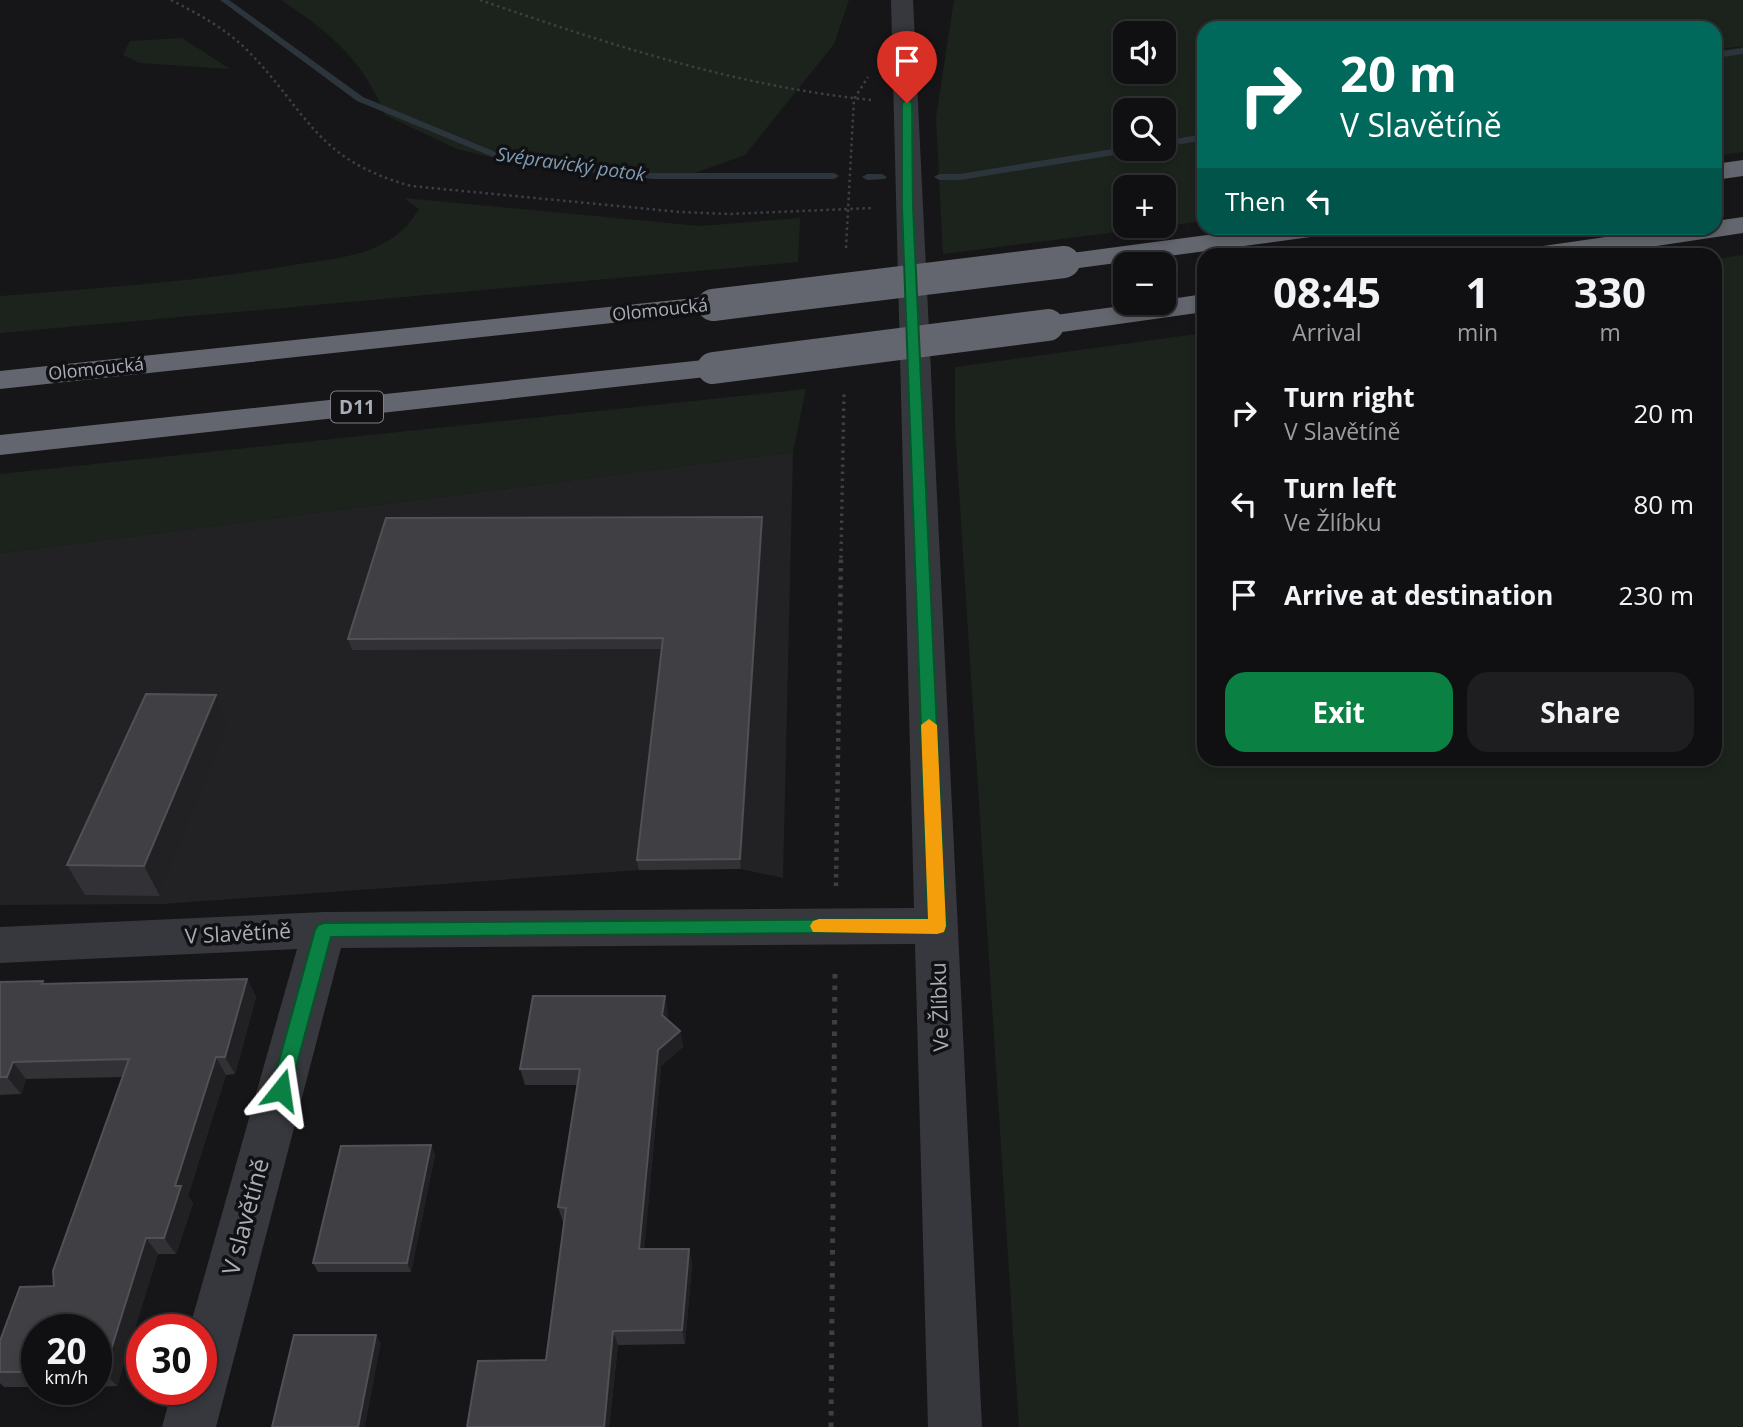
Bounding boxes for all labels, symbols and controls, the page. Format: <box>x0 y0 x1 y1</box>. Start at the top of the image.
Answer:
map controls <box>1113 21 1176 315</box>
button: sound <box>1113 21 1176 84</box>
pin <box>877 31 937 103</box>
text: 20 m <box>1340 40 1457 106</box>
icon: arrive <box>888 42 926 80</box>
icon: right <box>1225 49 1316 140</box>
button: search <box>1113 98 1176 161</box>
text: V Slavětíně <box>1340 103 1502 146</box>
water label: Svépravický potok <box>495 141 648 187</box>
button: + <box>1113 175 1176 238</box>
icon: left <box>1300 182 1338 220</box>
text: Then <box>1225 183 1286 219</box>
button: − <box>1113 252 1176 315</box>
text: 08:45 <box>1273 263 1381 320</box>
text: 1 <box>1465 263 1490 320</box>
text: 330 <box>1574 263 1646 320</box>
street label: Olomoucká <box>611 292 709 326</box>
text: Arrival <box>1292 316 1362 348</box>
text: min <box>1457 316 1498 348</box>
text: m <box>1599 316 1621 348</box>
street label: Olomoucká <box>47 351 145 385</box>
text: Turn right <box>1284 379 1415 415</box>
road number: D11 <box>331 392 383 422</box>
icon: right <box>1225 394 1263 432</box>
text: 20 m <box>1633 395 1694 431</box>
text: V Slavětíně <box>1284 415 1400 447</box>
text: Turn left <box>1284 470 1396 506</box>
icon: left <box>1225 485 1263 523</box>
text: 80 m <box>1633 486 1694 522</box>
text: Ve Žlíbku <box>1284 506 1382 538</box>
icon: arrive <box>1225 576 1263 614</box>
text: Arrive at destination <box>1284 577 1553 613</box>
text: 230 m <box>1619 577 1694 613</box>
button: Exit <box>1225 672 1453 752</box>
button: Share <box>1467 672 1694 752</box>
street label: V Slavětíně <box>184 916 292 950</box>
street label: Ve Žlíbku <box>923 962 955 1052</box>
position arrow <box>244 1053 318 1127</box>
street label: V slavětíně <box>213 1155 276 1279</box>
speed limit sign: 30 <box>126 1314 217 1405</box>
text: 20 <box>46 1327 87 1374</box>
text: km/h <box>45 1365 88 1389</box>

